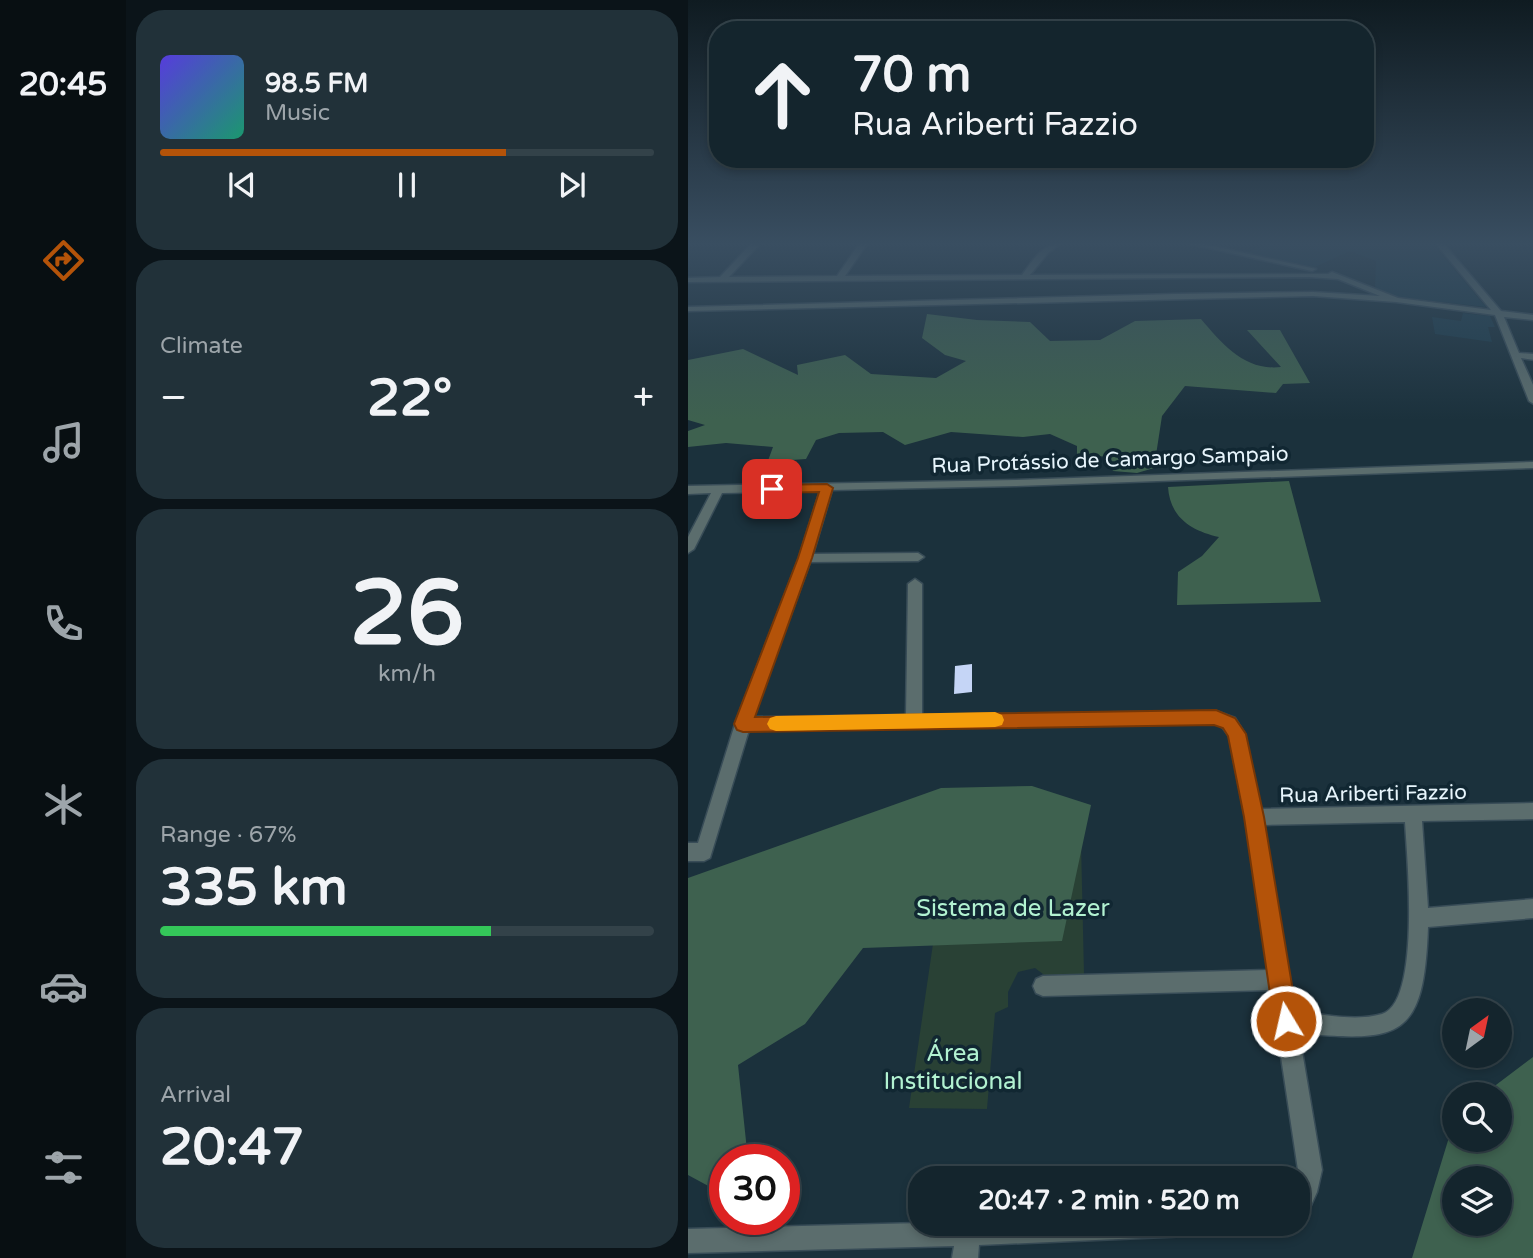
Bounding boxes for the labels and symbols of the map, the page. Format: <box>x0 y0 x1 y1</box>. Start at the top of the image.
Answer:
street label: Rua Protássio de Camargo Sampaio <box>931 441 1289 479</box>
pin <box>742 459 802 519</box>
street label: Rua Ariberti Fazzio <box>1279 780 1467 808</box>
park label: Sistema de Lazer <box>916 894 1110 923</box>
position arrow <box>1249 984 1323 1058</box>
north arrow <box>1442 998 1512 1068</box>
park label: Área Institucional <box>883 1038 1023 1096</box>
speed limit sign: 30 <box>709 1144 800 1235</box>

